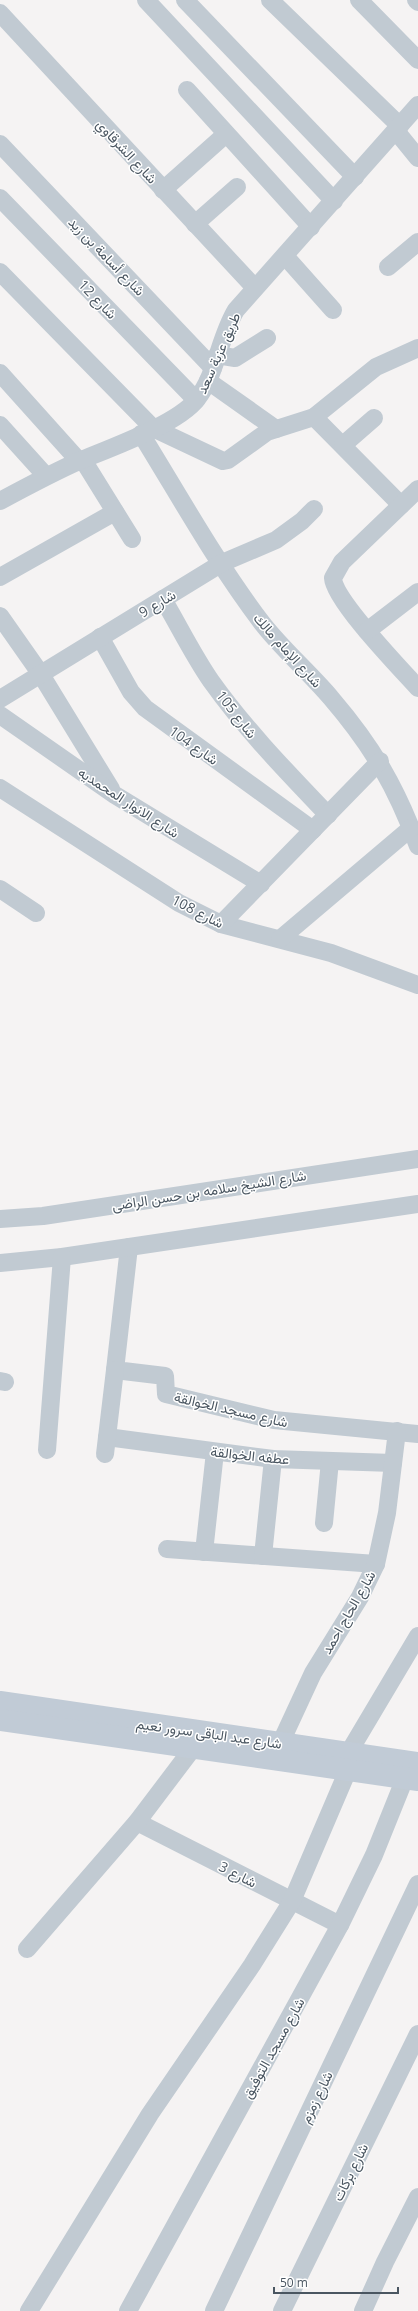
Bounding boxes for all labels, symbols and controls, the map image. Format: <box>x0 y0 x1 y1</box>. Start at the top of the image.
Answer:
street label: شارع الشرقاوي <box>90 115 162 189</box>
street label: شارع أسامة بن زيد <box>63 213 149 301</box>
street label: شارع 12 <box>73 275 121 324</box>
street label: طريق عزبة سعد <box>192 309 244 397</box>
street label: شارع 9 <box>135 585 180 623</box>
street label: شارع الإمام مالك <box>248 609 327 693</box>
street label: شارع 105 <box>211 686 262 743</box>
street label: شارع 104 <box>165 721 222 770</box>
street label: شارع الانوار المحمديه <box>74 762 183 843</box>
street label: شارع 108 <box>168 890 227 934</box>
street label: شارع الشيخ سلامه بن حسن الراضى <box>111 1165 308 1217</box>
street label: شارع مسجد الخوالقة <box>172 1387 290 1433</box>
street label: عطفه الخوالقة <box>210 1441 290 1469</box>
street label: شارع الحاج احمد <box>316 1567 381 1658</box>
street label: شارع عبد الباقى سرور نعيم <box>135 1713 283 1755</box>
street label: شارع 3 <box>215 1856 260 1893</box>
street label: شارع مسجد التوفيق <box>237 1994 310 2103</box>
street label: شارع زمزم <box>295 2068 339 2127</box>
street label: شارع بركات <box>328 2140 374 2205</box>
scale bar <box>274 2269 398 2295</box>
text: 50 m <box>280 2274 308 2291</box>

